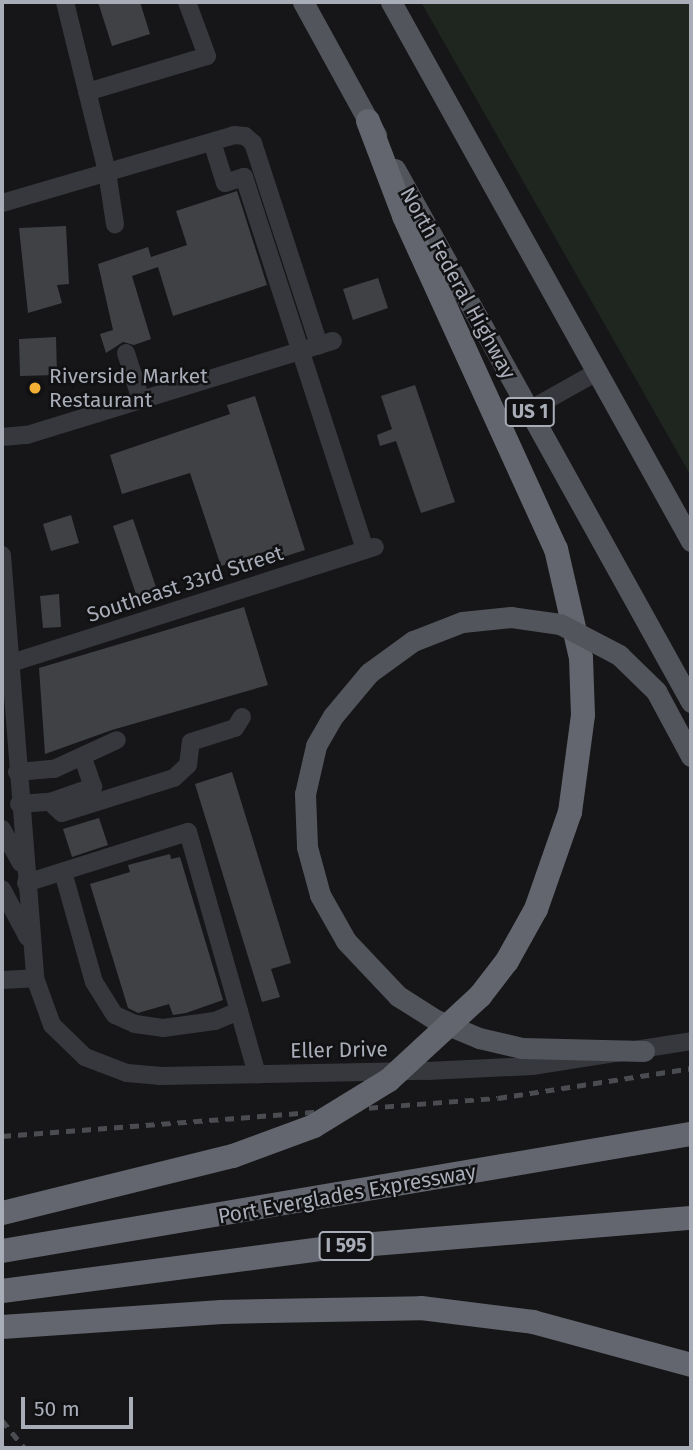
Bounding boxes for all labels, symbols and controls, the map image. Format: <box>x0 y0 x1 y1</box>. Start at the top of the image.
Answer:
street label: North Federal Highway <box>395 183 521 383</box>
place label: Riverside Market Restaurant <box>49 363 208 413</box>
marker: Riverside Market Restaurant <box>27 380 43 396</box>
road number: US 1 <box>504 396 556 428</box>
street label: Southeast 33rd Street <box>84 540 286 628</box>
street label: Eller Drive <box>290 1037 388 1063</box>
street label: Port Everglades Expressway <box>216 1159 478 1229</box>
road number: I 595 <box>318 1230 374 1262</box>
scale bar <box>24 1384 136 1428</box>
text: 50 m <box>34 1396 80 1422</box>

